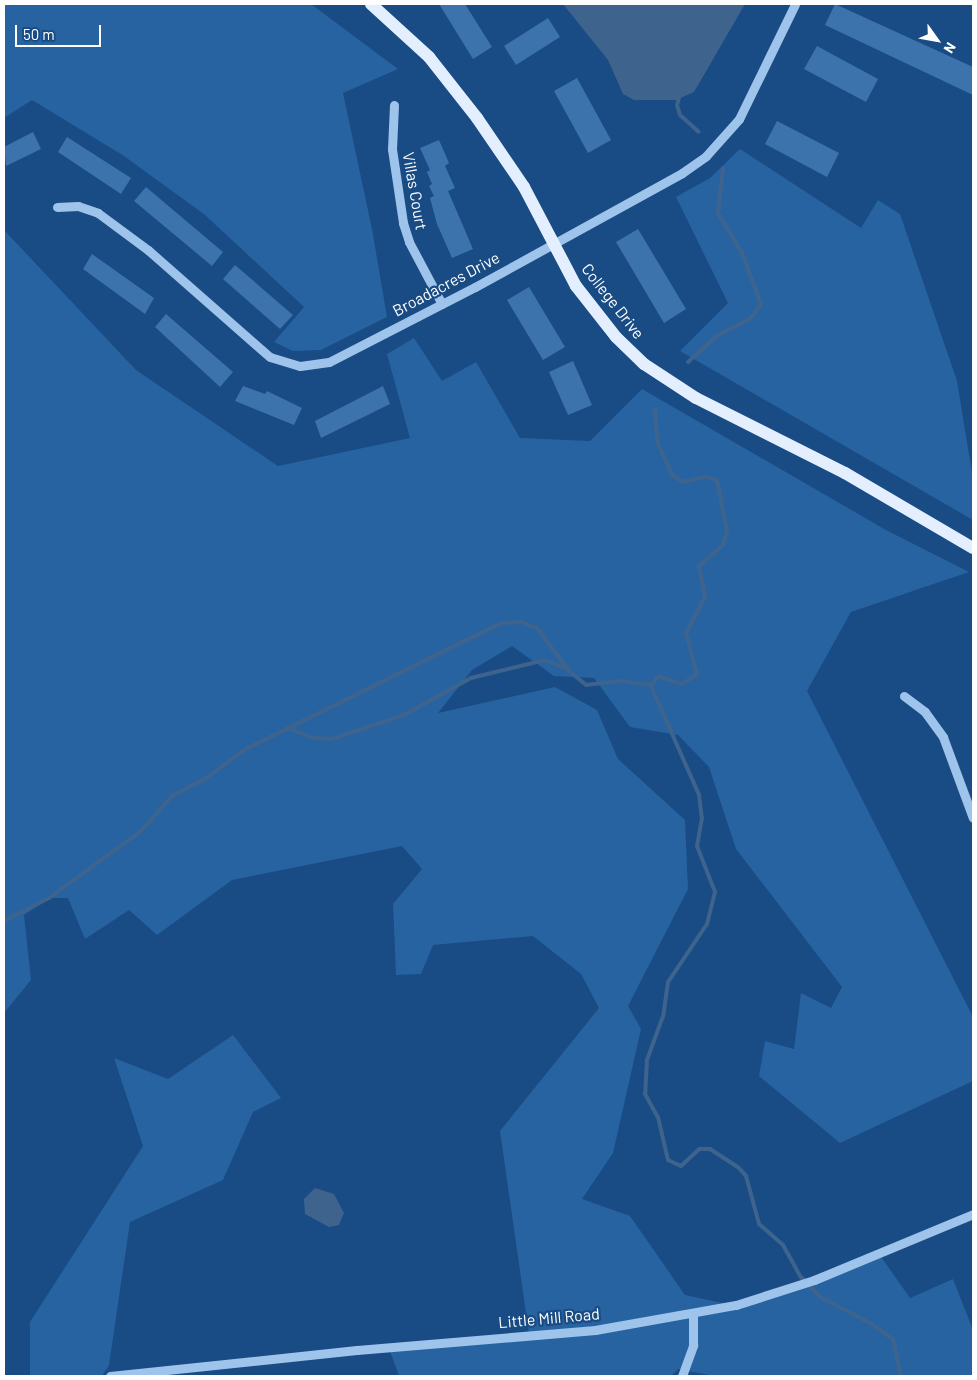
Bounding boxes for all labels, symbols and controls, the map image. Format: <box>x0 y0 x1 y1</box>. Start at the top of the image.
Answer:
scale bar <box>18 15 104 47</box>
north arrow <box>912 15 962 65</box>
text: 50 m <box>23 25 55 43</box>
text: N <box>940 40 960 57</box>
street label: Villas Court <box>399 151 431 231</box>
street label: Broadacres Drive <box>389 248 503 320</box>
street label: College Drive <box>578 260 648 342</box>
street label: Little Mill Road <box>498 1304 600 1332</box>

